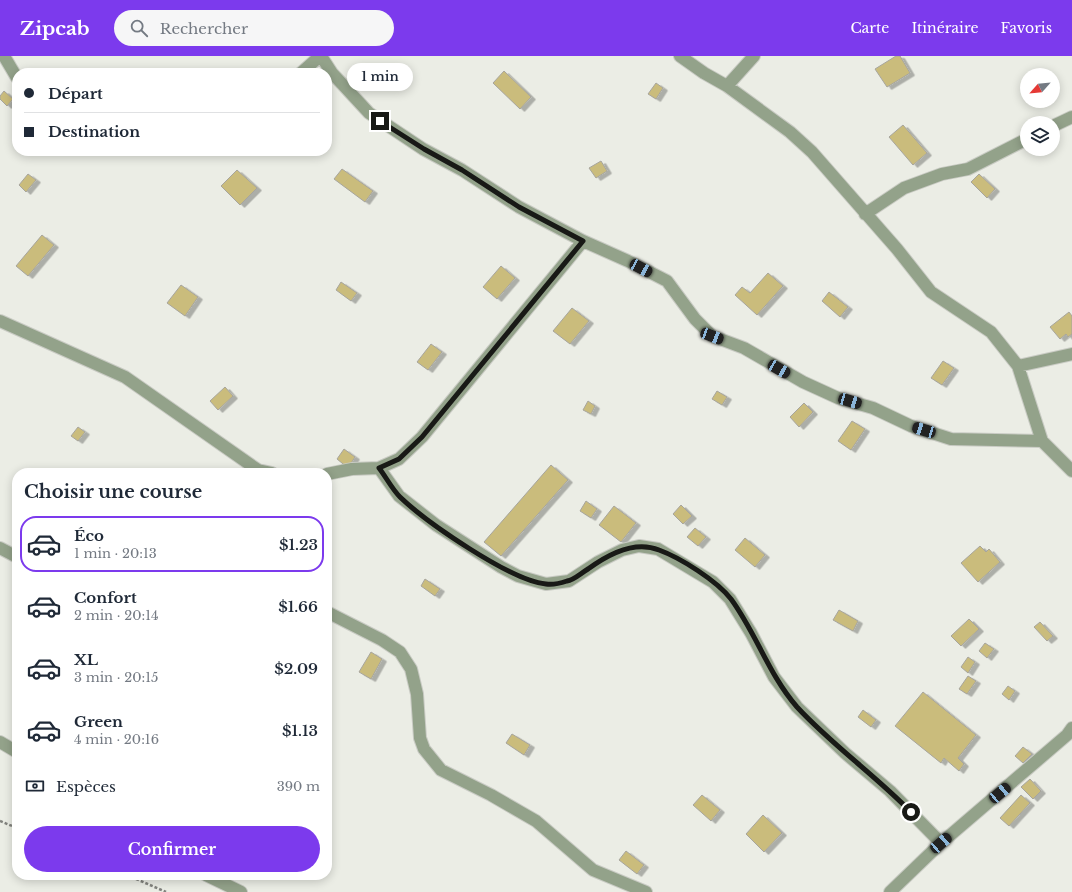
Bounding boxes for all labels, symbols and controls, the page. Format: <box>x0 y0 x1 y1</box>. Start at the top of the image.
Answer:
search box <box>114 10 394 46</box>
text: Zipcab <box>20 17 90 40</box>
icon: search <box>128 17 150 39</box>
text: Rechercher <box>160 19 248 38</box>
text: Carte <box>850 19 889 37</box>
text: Itinéraire <box>911 19 978 37</box>
text: Favoris <box>1000 19 1052 37</box>
callout: 1 min <box>347 63 413 91</box>
text: 1 min <box>361 68 399 85</box>
north arrow <box>1020 68 1060 108</box>
map controls <box>1020 68 1060 156</box>
text: Départ <box>48 84 103 103</box>
route end <box>371 112 389 130</box>
button: layers <box>1020 116 1060 156</box>
text: Destination <box>48 122 140 141</box>
car <box>628 257 654 279</box>
car <box>699 326 725 346</box>
car <box>766 358 792 380</box>
car <box>837 392 863 410</box>
car <box>911 421 937 439</box>
text: Choisir une course <box>24 481 202 503</box>
icon: car <box>26 526 62 562</box>
text: Éco <box>74 526 104 545</box>
text: $1.23 <box>279 535 318 554</box>
text: 1 min · 20:13 <box>74 545 157 562</box>
icon: car <box>26 588 62 624</box>
text: Confort <box>74 588 137 607</box>
text: $1.66 <box>278 597 318 616</box>
text: 2 min · 20:14 <box>74 607 159 624</box>
icon: car <box>26 650 62 686</box>
text: XL <box>74 650 98 669</box>
text: $2.09 <box>274 659 318 678</box>
text: 3 min · 20:15 <box>74 669 158 686</box>
icon: car <box>26 712 62 748</box>
text: Green <box>74 712 123 731</box>
text: $1.13 <box>282 721 318 740</box>
text: 4 min · 20:16 <box>74 731 159 748</box>
icon: cash <box>24 775 46 797</box>
text: Espèces <box>56 777 116 796</box>
text: 390 m <box>277 778 320 795</box>
car <box>987 781 1013 805</box>
route start <box>902 803 920 821</box>
button: Confirmer <box>24 826 320 872</box>
car <box>928 831 954 855</box>

